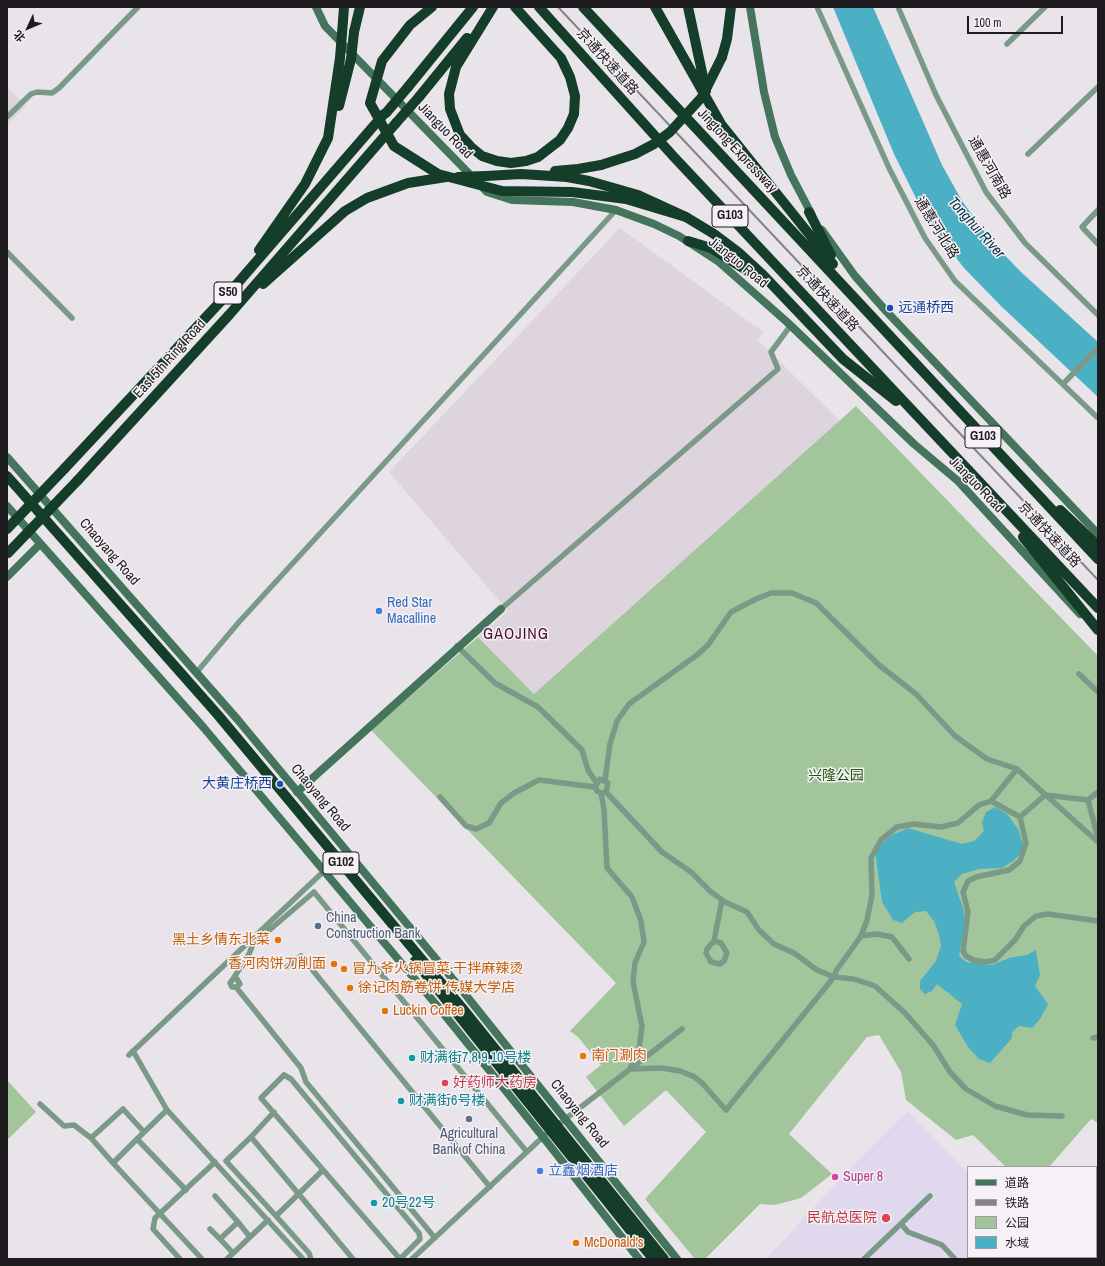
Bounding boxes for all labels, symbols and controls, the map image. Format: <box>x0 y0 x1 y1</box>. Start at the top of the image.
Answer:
north arrow <box>8 8 48 48</box>
scale bar <box>969 8 1065 34</box>
text: 100 m <box>974 15 1001 31</box>
street label: 京通快速道路 <box>573 25 641 99</box>
text: 北 <box>11 28 28 45</box>
street label: Jianguo Road <box>414 99 476 163</box>
street label: Jingtong Expressway <box>694 105 780 197</box>
street label: 通惠河南路 <box>964 133 1014 203</box>
street label: 通惠河北路 <box>910 194 962 262</box>
water label: Tonghui River <box>944 194 1008 262</box>
road number: G103 <box>712 205 748 227</box>
street label: Jianguo Road <box>705 234 771 292</box>
street label: 京通快速道路 <box>792 263 862 335</box>
road number: S50 <box>214 282 242 304</box>
place label: 远通桥西 <box>898 300 954 316</box>
marker: 远通桥西 <box>885 303 895 313</box>
street label: East 5th Ring Road <box>130 316 210 402</box>
road number: G103 <box>965 426 1001 448</box>
street label: Jianguo Road <box>945 453 1007 517</box>
street label: 京通快速道路 <box>1014 499 1084 571</box>
street label: Chaoyang Road <box>75 515 143 589</box>
place label: Red Star Macalline <box>387 595 436 628</box>
marker: Red Star Macalline <box>374 606 384 616</box>
district label: GAOJING <box>483 625 549 645</box>
street label: Chaoyang Road <box>287 761 353 835</box>
park label: 兴隆公园 <box>808 768 864 784</box>
place label: 大黄庄桥西 <box>202 776 272 792</box>
marker: 大黄庄桥西 <box>275 779 285 789</box>
road number: G102 <box>323 852 359 874</box>
place label: China Construction Bank <box>326 910 420 942</box>
marker: China Construction Bank <box>313 921 323 931</box>
place label: 黑土乡情东北菜 <box>172 932 270 948</box>
marker: 黑土乡情东北菜 <box>273 935 283 945</box>
place label: 香河肉饼刀削面 <box>228 956 326 972</box>
marker: 香河肉饼刀削面 <box>329 959 339 969</box>
place label: 冒九爷火锅冒菜·干拌麻辣烫 <box>352 961 523 977</box>
marker: 冒九爷火锅冒菜·干拌麻辣烫 <box>339 964 349 974</box>
place label: 徐记肉筋卷饼·传媒大学店 <box>358 980 515 996</box>
marker: 徐记肉筋卷饼·传媒大学店 <box>345 983 355 993</box>
place label: Luckin Coffee <box>393 1003 464 1019</box>
marker: Luckin Coffee <box>380 1006 390 1016</box>
place label: 南门涮肉 <box>591 1048 647 1064</box>
place label: 财满街7,8,9,10号楼 <box>420 1050 531 1066</box>
marker: 南门涮肉 <box>578 1051 588 1061</box>
marker: 财满街7,8,9,10号楼 <box>407 1053 417 1063</box>
place label: 好药师大药房 <box>453 1075 537 1091</box>
street label: Chaoyang Road <box>546 1076 612 1152</box>
marker: 好药师大药房 <box>440 1078 450 1088</box>
place label: 财满街6号楼 <box>409 1093 485 1109</box>
marker: 财满街6号楼 <box>396 1096 406 1106</box>
marker: Agricultural Bank of China <box>464 1114 474 1124</box>
place label: Agricultural Bank of China <box>433 1126 505 1158</box>
place label: 立鑫烟酒店 <box>548 1163 618 1179</box>
marker: 立鑫烟酒店 <box>535 1166 545 1176</box>
legend <box>967 1166 1097 1258</box>
place label: Super 8 <box>843 1169 883 1185</box>
marker: Super 8 <box>830 1172 840 1182</box>
text: 道路 <box>1005 1175 1029 1191</box>
place label: 20号22号 <box>382 1195 436 1211</box>
text: 铁路 <box>1005 1195 1029 1211</box>
marker: 20号22号 <box>369 1198 379 1208</box>
place label: 民航总医院 <box>807 1210 877 1226</box>
marker: 民航总医院 <box>880 1212 892 1224</box>
text: 公园 <box>1005 1215 1029 1231</box>
place label: McDonald's <box>584 1235 644 1251</box>
text: 水域 <box>1005 1235 1029 1251</box>
marker: McDonald's <box>571 1238 581 1248</box>

